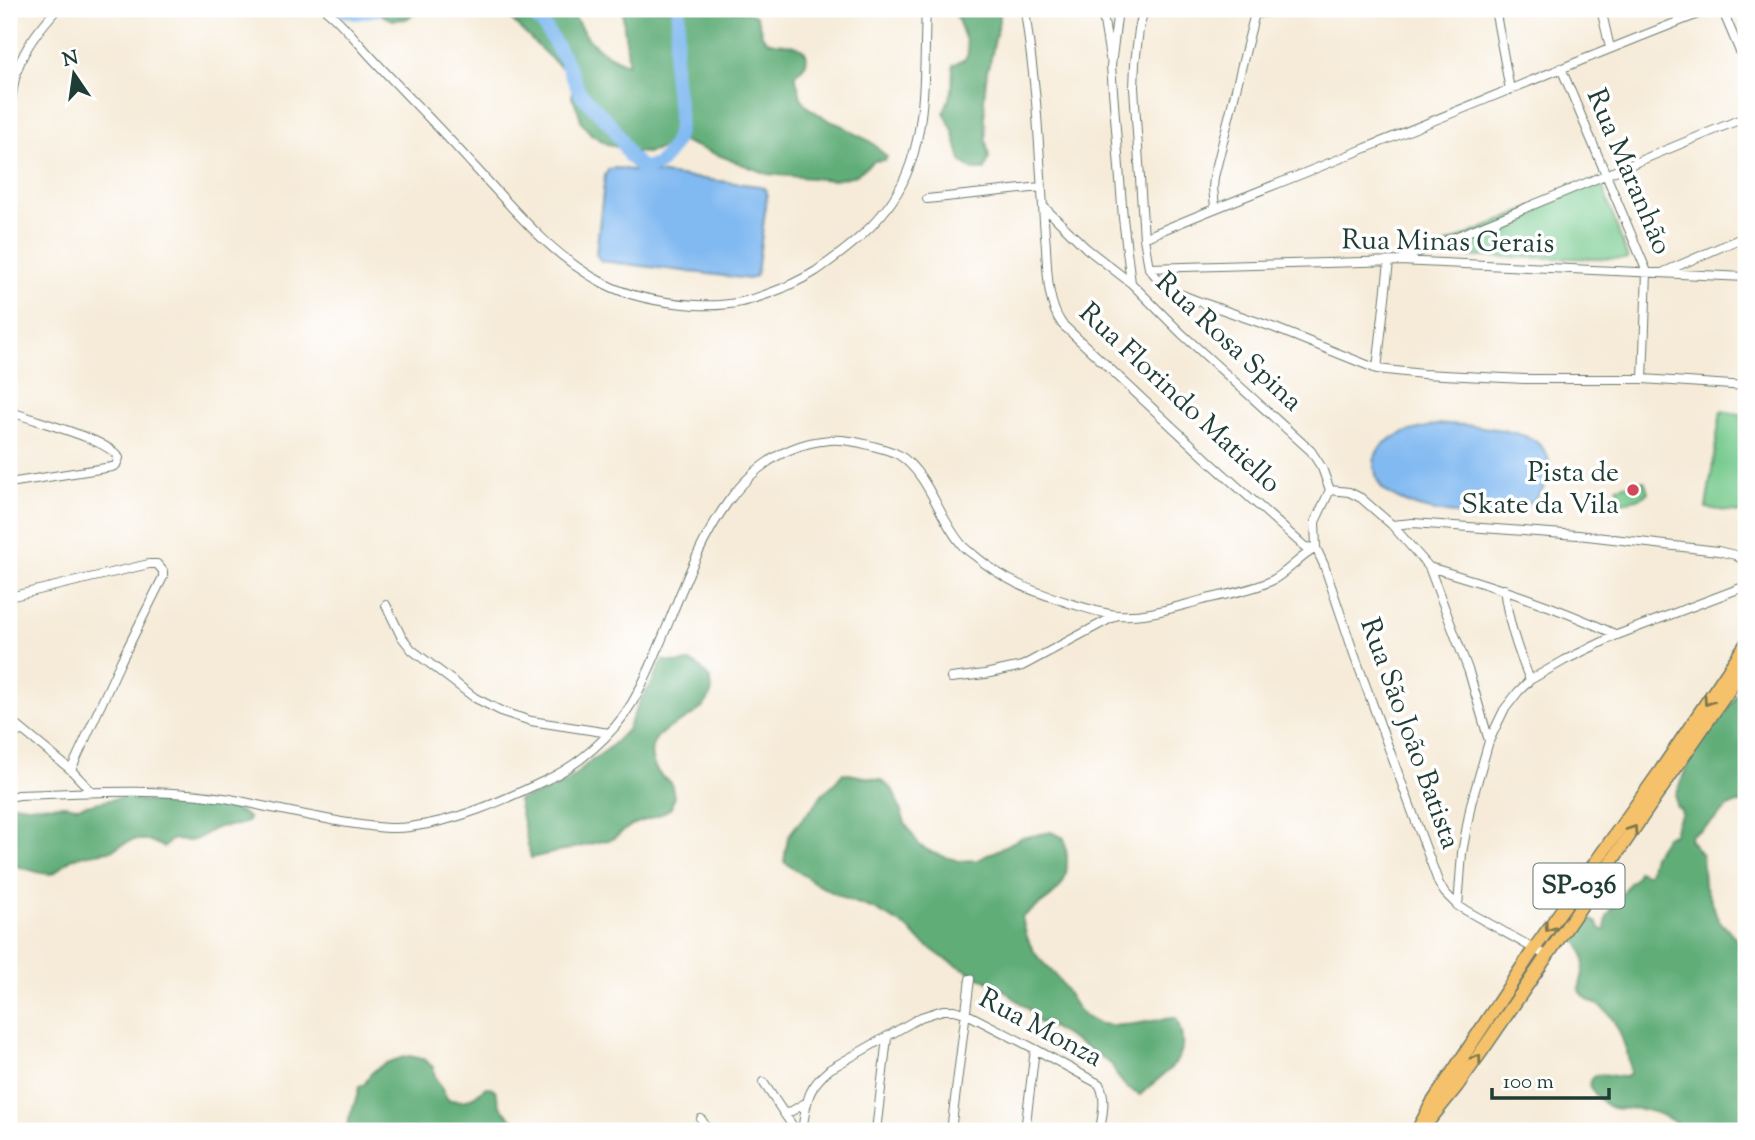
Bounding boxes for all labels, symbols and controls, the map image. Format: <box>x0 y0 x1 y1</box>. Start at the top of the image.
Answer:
north arrow <box>38 38 108 108</box>
text: N <box>60 45 81 75</box>
street label: Rua Maranhão <box>1575 83 1681 261</box>
street label: Rua Minas Gerais <box>1341 221 1555 265</box>
street label: Rua Rosa Spina <box>1145 264 1311 422</box>
street label: Rua Florindo Matiello <box>1069 295 1289 503</box>
place label: Pista de Skate da Vila <box>1461 454 1619 526</box>
marker: Pista de Skate da Vila <box>1625 482 1641 498</box>
street label: Rua São João Batista <box>1349 613 1469 855</box>
one-way arrow <box>1704 693 1716 706</box>
one-way arrow <box>1625 825 1638 838</box>
road number: SP-036 <box>1534 864 1624 908</box>
one-way arrow <box>1545 919 1557 932</box>
street label: Rua Monza <box>971 980 1109 1078</box>
one-way arrow <box>1469 1054 1481 1067</box>
scale bar <box>1492 1056 1610 1100</box>
text: 100 m <box>1503 1068 1554 1098</box>

